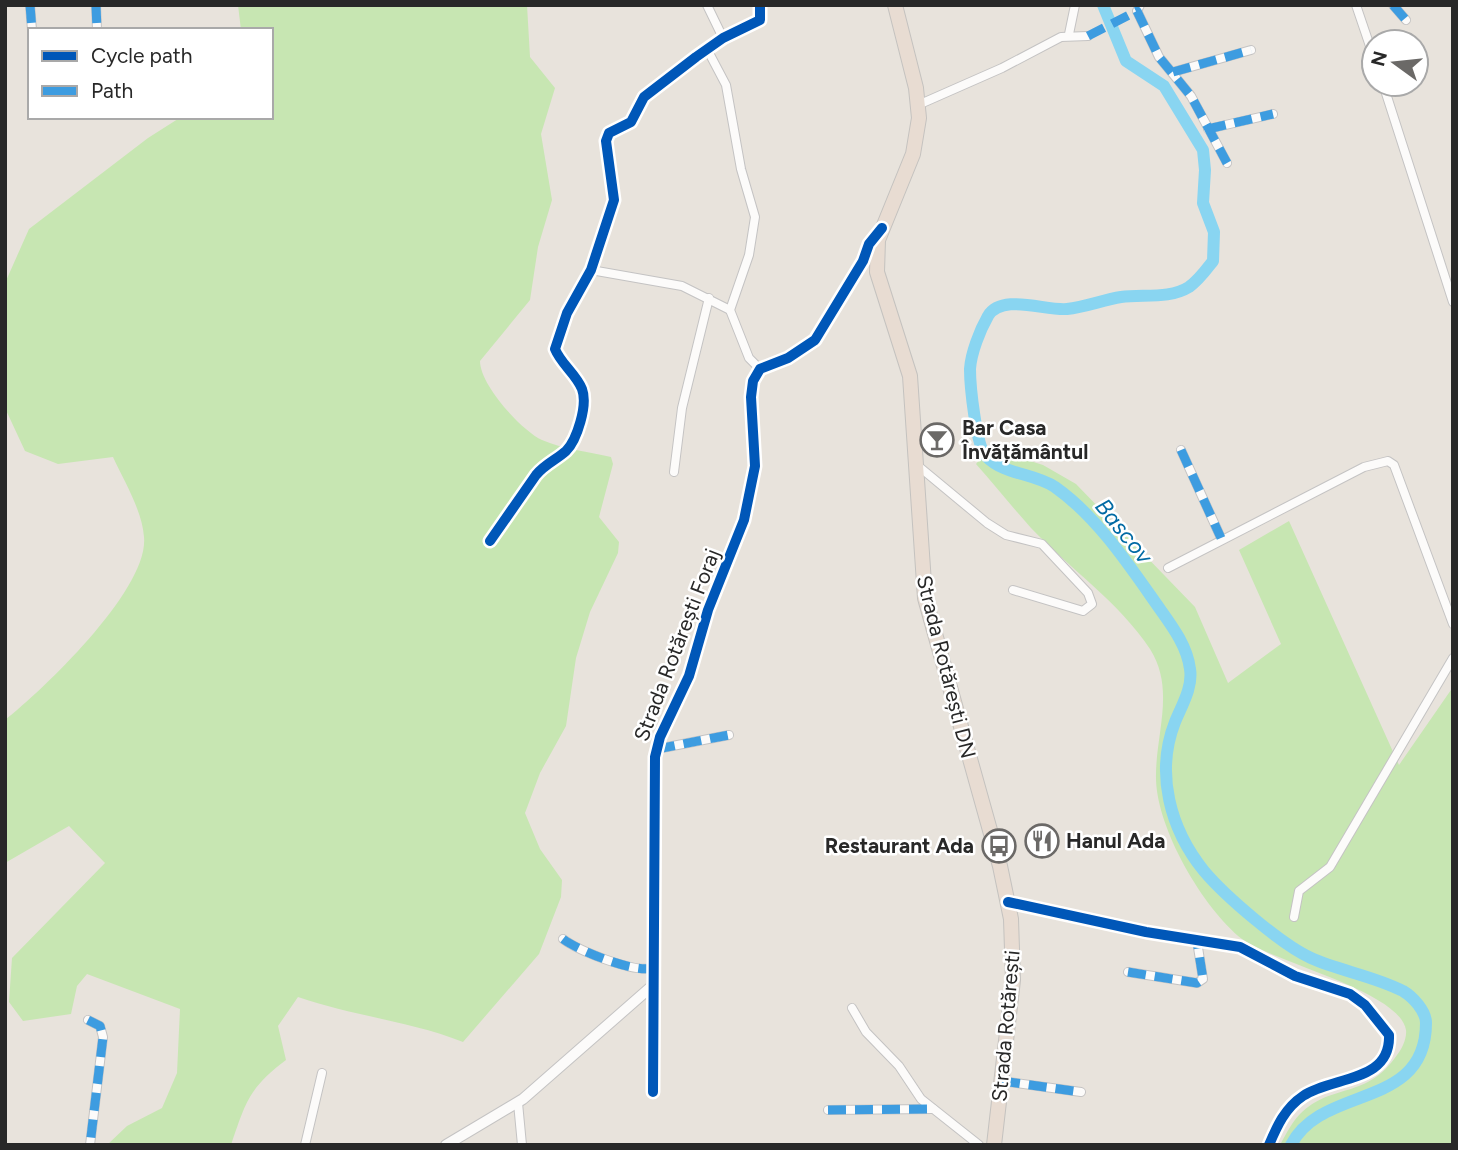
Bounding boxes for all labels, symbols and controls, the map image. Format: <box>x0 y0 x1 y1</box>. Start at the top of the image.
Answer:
legend <box>28 28 273 119</box>
north arrow <box>1360 28 1430 98</box>
text: Cycle path <box>91 43 192 68</box>
text: N <box>1366 49 1392 69</box>
text: Path <box>91 78 133 103</box>
place label: Bar Casa Învățământul <box>960 415 1088 464</box>
bar icon: Bar Casa Învățământul <box>918 421 956 459</box>
water label: Bascov <box>1089 493 1159 570</box>
street label: Strada Rotărești Foraj <box>628 545 725 745</box>
street label: Strada Rotărești DN <box>912 573 981 761</box>
restaurant icon: Hanul Ada <box>1023 822 1061 860</box>
bus stop icon: Restaurant Ada <box>980 827 1018 865</box>
place label: Hanul Ada <box>1066 828 1165 853</box>
place label: Restaurant Ada <box>825 833 974 858</box>
street label: Strada Rotărești <box>986 949 1025 1103</box>

